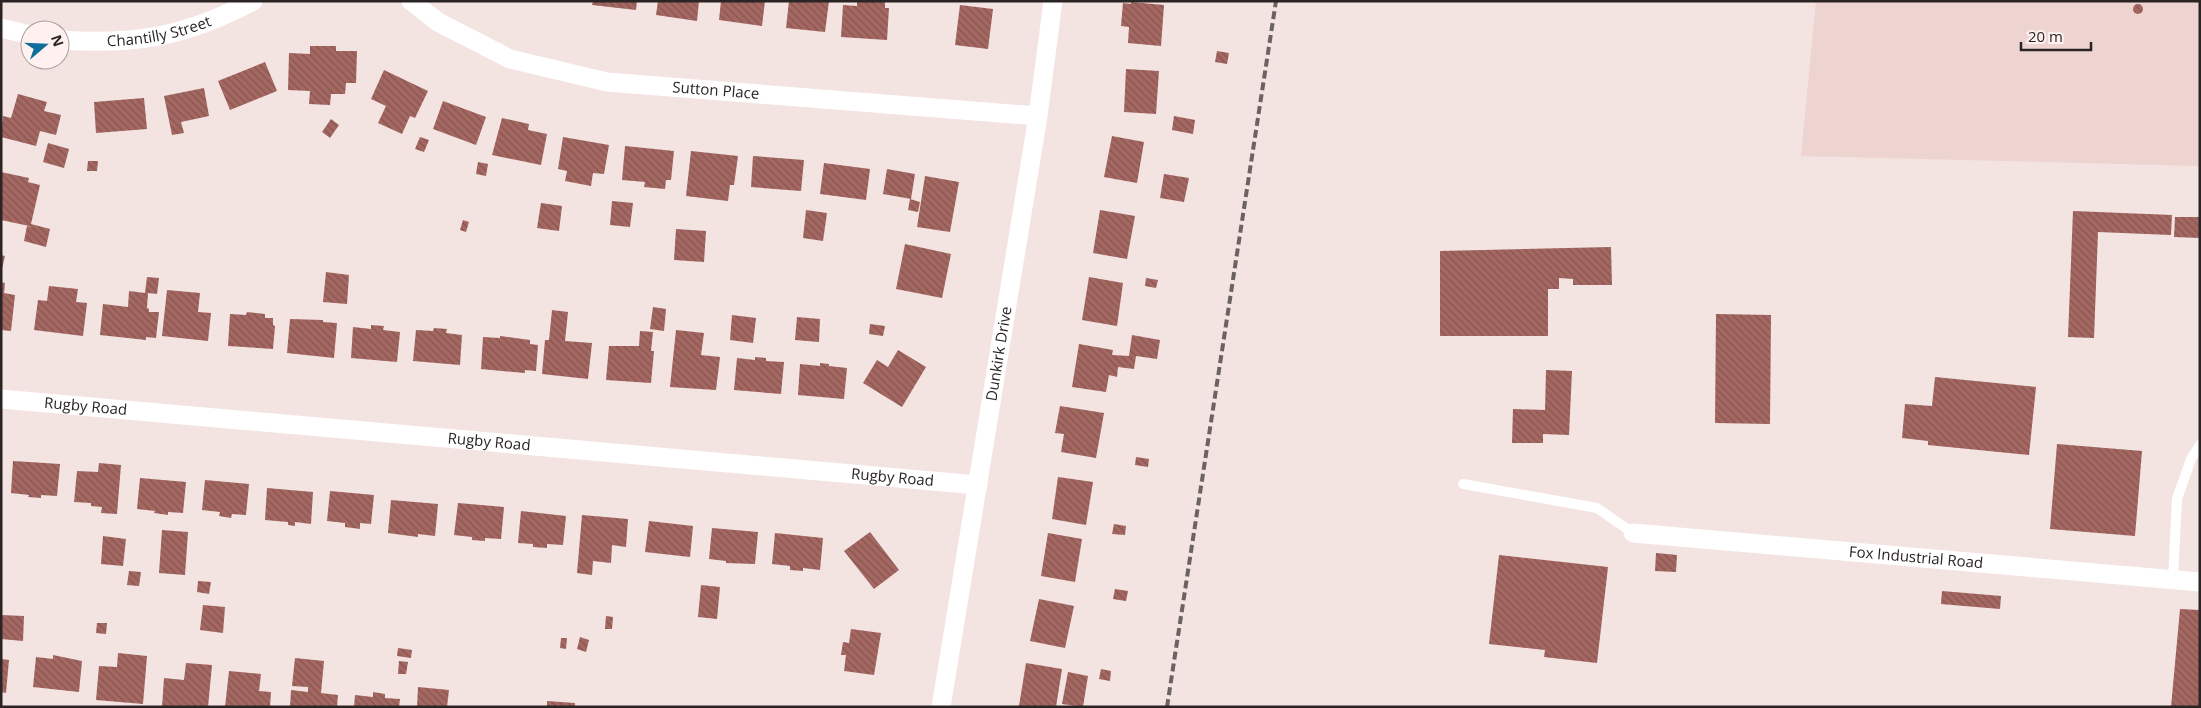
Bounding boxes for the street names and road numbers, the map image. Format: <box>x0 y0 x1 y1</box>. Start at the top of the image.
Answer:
street label: Chantilly Street <box>106 11 214 50</box>
street label: Sutton Place <box>672 76 760 103</box>
street label: Dunkirk Drive <box>980 305 1016 402</box>
street label: Rugby Road <box>44 392 128 419</box>
street label: Rugby Road <box>447 427 531 455</box>
street label: Rugby Road <box>850 463 935 490</box>
street label: Fox Industrial Road <box>1848 541 1984 572</box>

